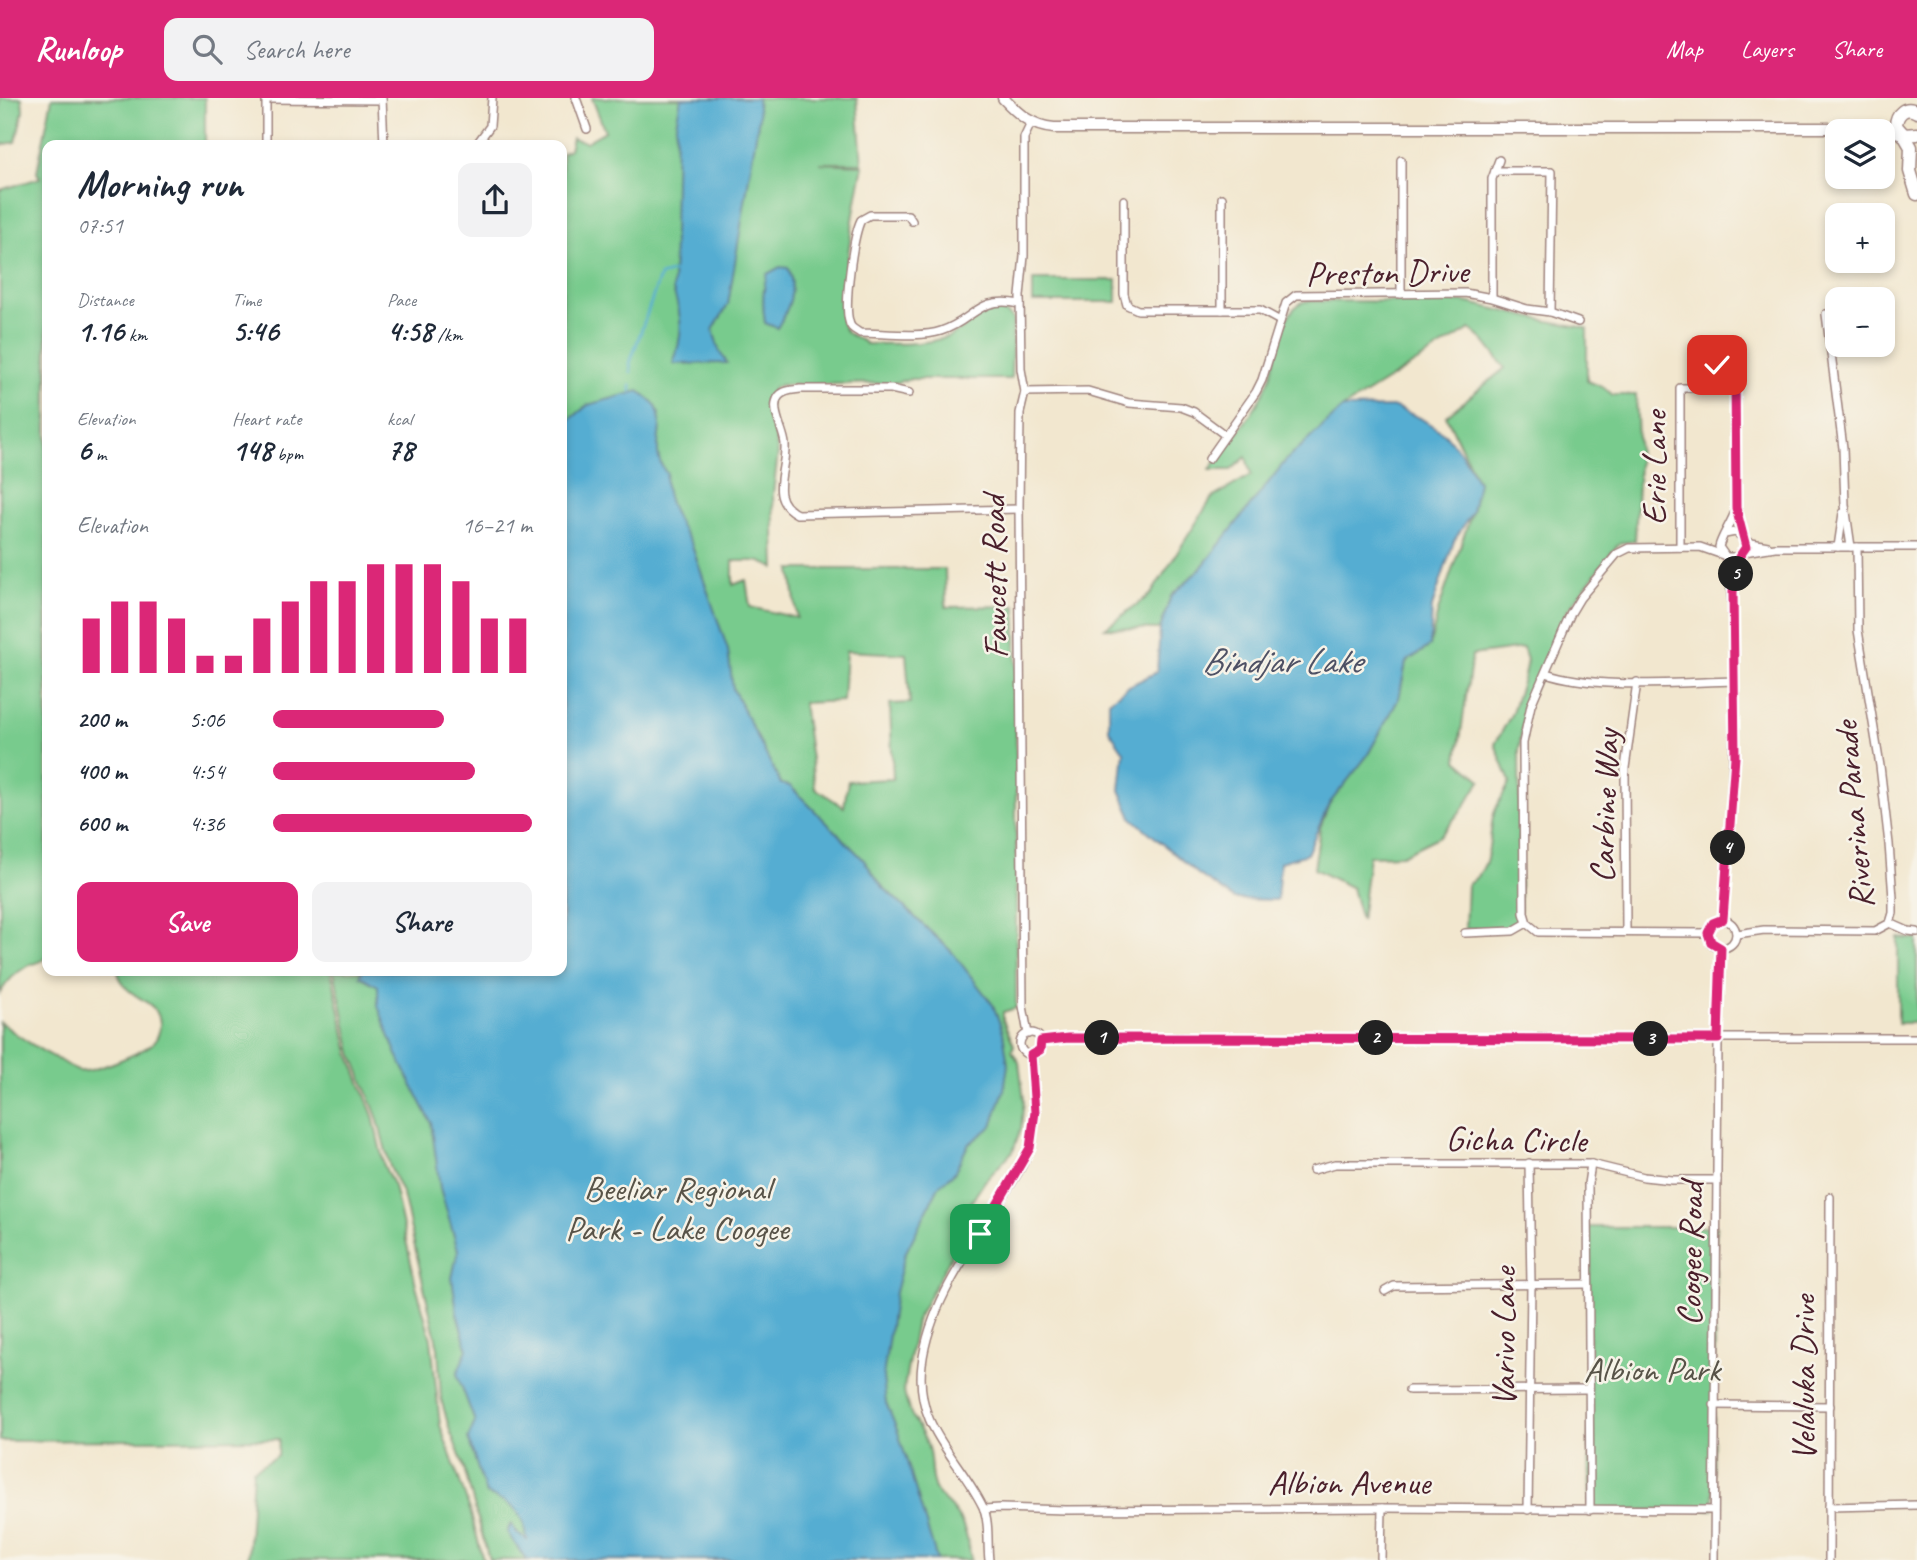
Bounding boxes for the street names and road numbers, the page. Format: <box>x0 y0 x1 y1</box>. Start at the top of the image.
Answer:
street label: Preston Drive <box>1305 249 1471 296</box>
street label: Erie Lane <box>1632 408 1677 525</box>
street label: Fawcett Road <box>970 490 1018 659</box>
street label: Riverina Parade <box>1823 717 1884 911</box>
street label: Carbine Way <box>1579 725 1630 884</box>
street label: Gicha Circle <box>1445 1116 1589 1163</box>
street label: Coogee Road <box>1667 1176 1714 1326</box>
street label: Varivo Lane <box>1481 1265 1526 1407</box>
street label: Velaluka Drive <box>1781 1292 1826 1461</box>
street label: Albion Avenue <box>1268 1460 1433 1505</box>

